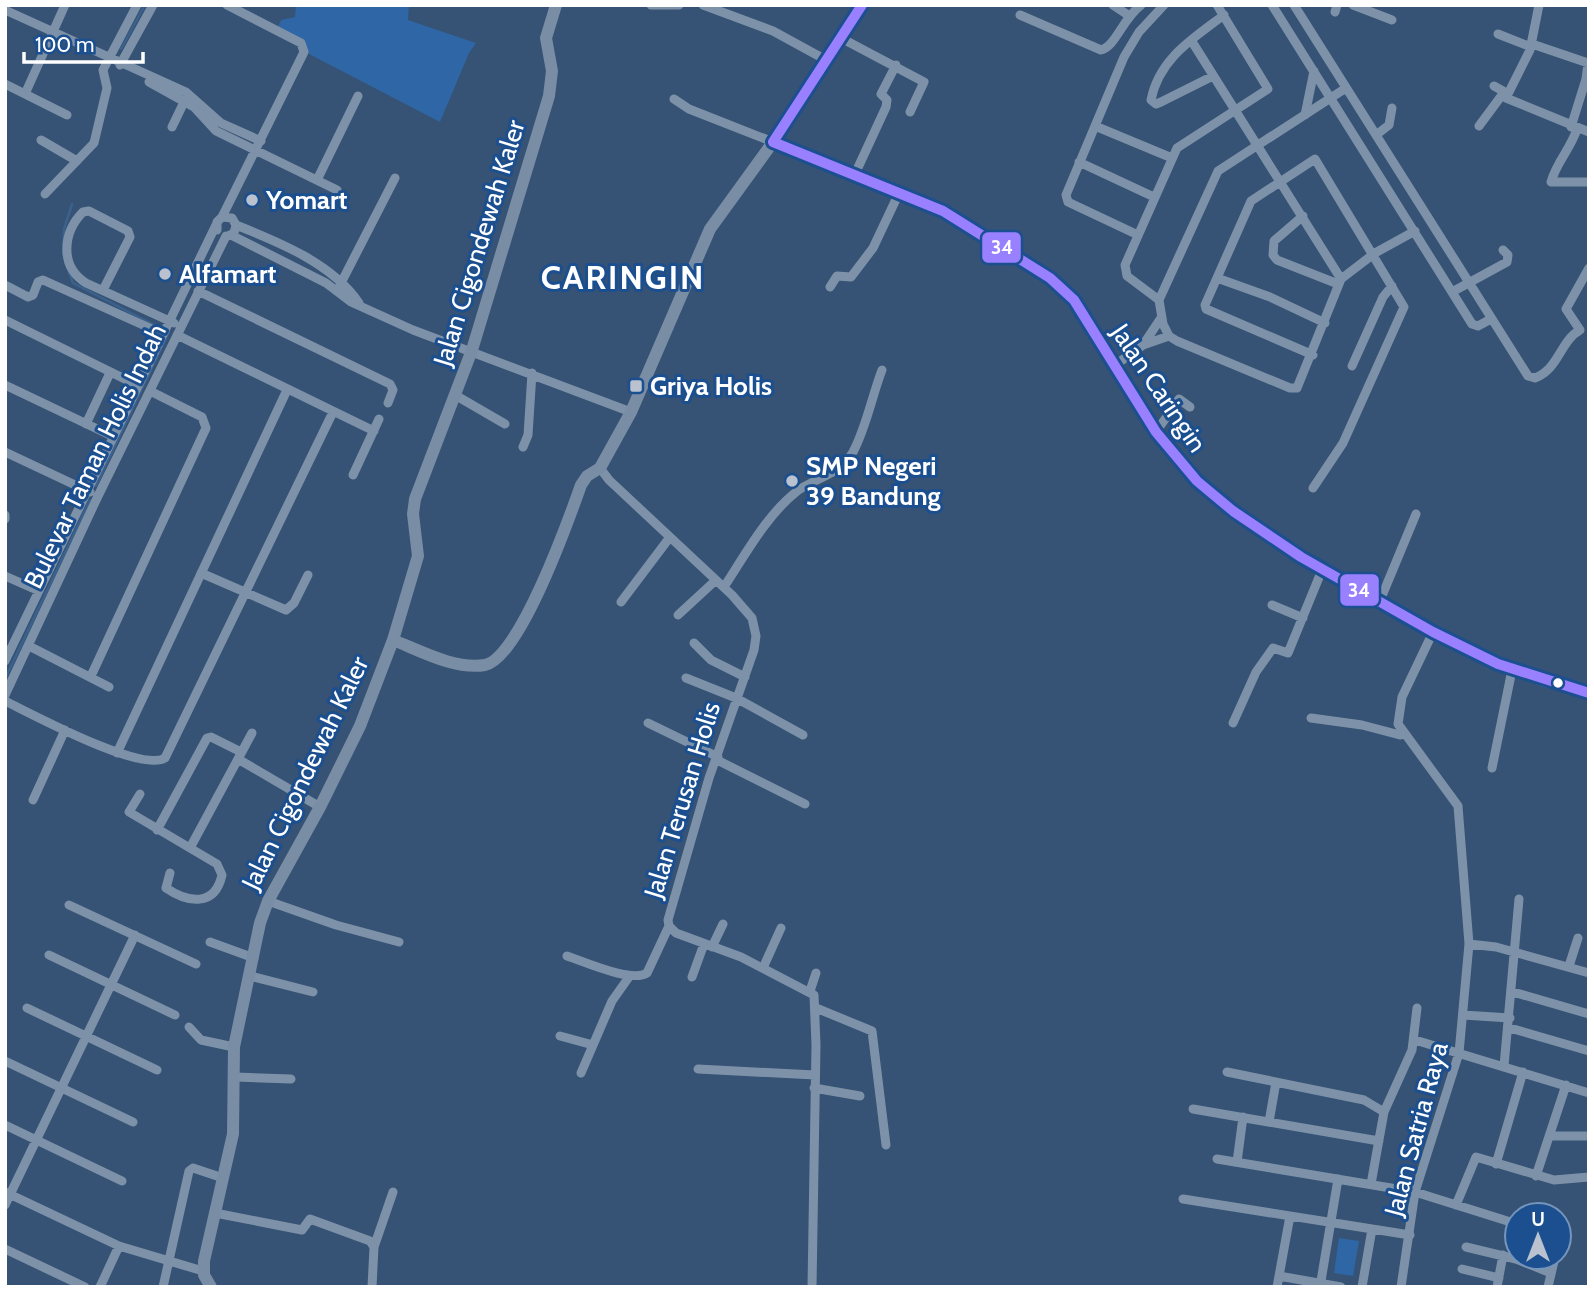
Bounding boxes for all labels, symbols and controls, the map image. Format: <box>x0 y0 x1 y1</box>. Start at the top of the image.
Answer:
scale bar <box>24 21 144 65</box>
text: 100 m <box>35 32 94 57</box>
street label: Jalan Cigondewah Kaler <box>426 115 532 371</box>
place label: Yomart <box>265 184 348 216</box>
marker: Yomart <box>244 192 260 208</box>
line badge: 34 <box>981 231 1022 264</box>
text: 34 <box>991 236 1013 259</box>
district label: CARINGIN <box>541 257 705 297</box>
place label: Alfamart <box>179 258 277 290</box>
marker: Alfamart <box>157 266 173 282</box>
street label: Jalan Caringin <box>1104 317 1214 458</box>
street label: Bulevar Taman Holis Indah <box>17 319 173 593</box>
place label: Griya Holis <box>650 370 772 402</box>
marker: Griya Holis <box>628 378 644 394</box>
place label: SMP Negeri 39 Bandung <box>806 450 941 512</box>
marker: SMP Negeri 39 Bandung <box>784 473 800 489</box>
line badge: 34 <box>1339 573 1380 607</box>
text: 34 <box>1348 579 1370 602</box>
street label: Jalan Cigondewah Kaler <box>234 650 376 896</box>
unlabelled marker <box>1551 676 1565 690</box>
street label: Jalan Terusan Holis <box>637 698 727 903</box>
street label: Jalan Satria Raya <box>1377 1038 1455 1221</box>
north arrow <box>1503 1201 1573 1271</box>
text: U <box>1531 1208 1545 1231</box>

